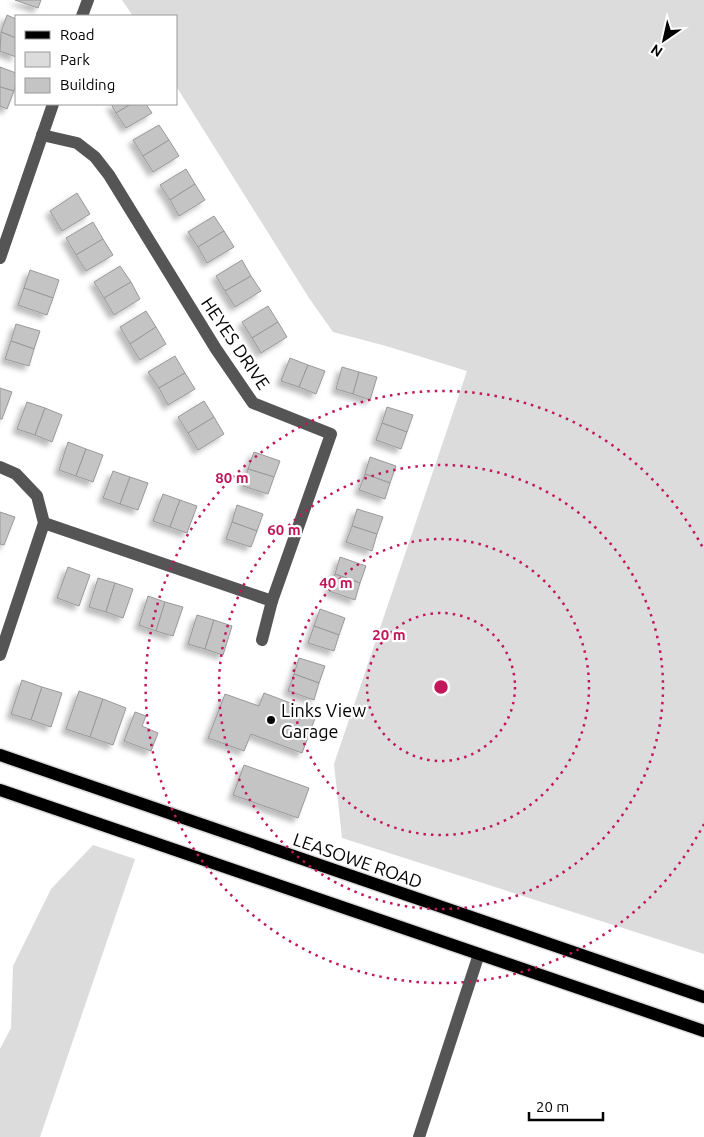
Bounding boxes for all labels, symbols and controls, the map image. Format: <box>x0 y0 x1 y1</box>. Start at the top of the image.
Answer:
legend <box>15 15 178 105</box>
north arrow <box>639 15 689 65</box>
text: Road <box>60 26 95 43</box>
text: N <box>648 41 666 60</box>
text: Park <box>60 51 90 68</box>
text: Building <box>60 76 115 93</box>
street label: HEYES DRIVE <box>198 293 274 393</box>
text: 80 m <box>215 469 249 486</box>
text: 60 m <box>267 521 301 538</box>
text: 40 m <box>319 574 353 591</box>
text: 20 m <box>372 626 406 643</box>
centre of rings <box>432 678 450 696</box>
place label: Links View Garage <box>281 700 366 741</box>
marker: Links View Garage <box>265 714 277 726</box>
street label: LEASOWE ROAD <box>291 829 425 891</box>
scale bar <box>529 1090 603 1122</box>
text: 20 m <box>536 1098 569 1115</box>

